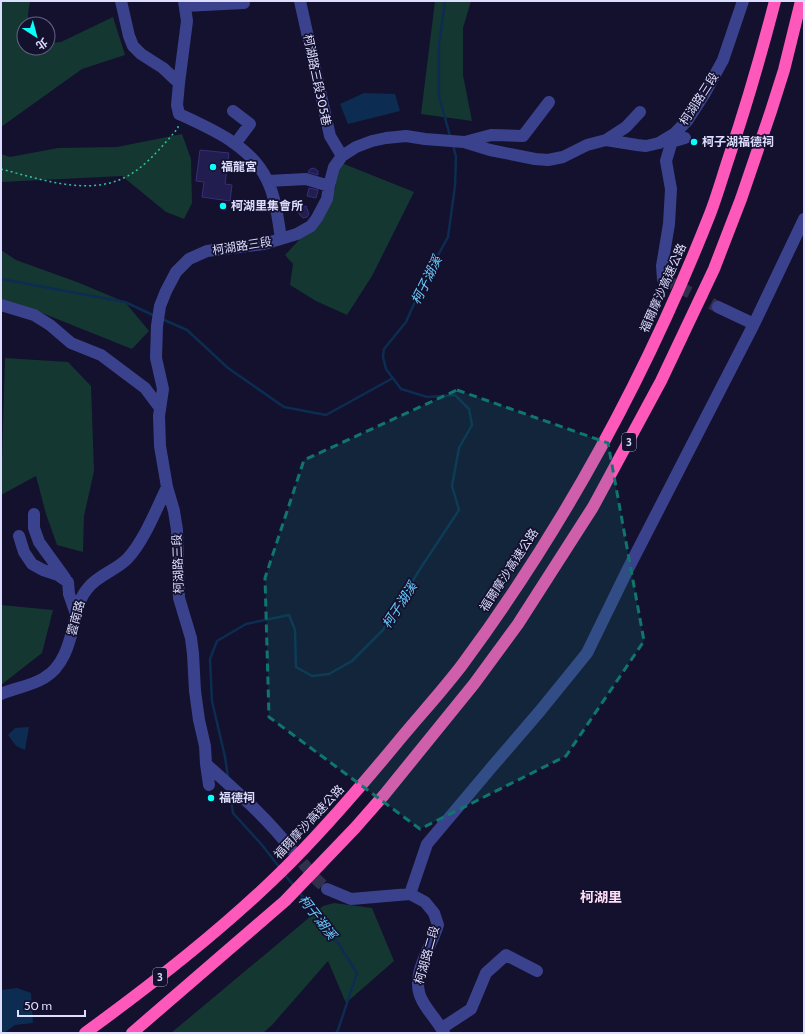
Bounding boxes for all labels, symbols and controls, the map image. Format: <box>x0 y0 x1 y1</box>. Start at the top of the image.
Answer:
north arrow <box>16 16 56 56</box>
street label: 柯湖路三段305巷 <box>300 33 335 127</box>
text: 北 <box>33 35 50 53</box>
street label: 柯湖路三段 <box>676 69 721 128</box>
place label: 柯子湖福德祠 <box>702 134 774 149</box>
marker: 柯子湖福德祠 <box>689 137 699 147</box>
place label: 福龍宮 <box>221 159 257 174</box>
marker: 福龍宮 <box>208 162 218 172</box>
place label: 柯湖里集會所 <box>231 198 303 213</box>
marker: 柯湖里集會所 <box>218 201 228 211</box>
street label: 柯湖路三段 <box>211 233 273 258</box>
street label: 福爾摩沙高速公路 <box>636 241 689 335</box>
water label: 柯子湖溪 <box>407 251 445 307</box>
road number: 3 <box>622 433 636 451</box>
street label: 福爾摩沙高速公路 <box>476 525 541 614</box>
street label: 柯湖路三段 <box>169 534 186 594</box>
water label: 柯子湖溪 <box>378 577 421 631</box>
street label: 雲南路 <box>64 599 87 637</box>
street label: 福爾摩沙高速公路 <box>270 781 347 862</box>
place label: 福德祠 <box>219 790 255 805</box>
marker: 福德祠 <box>206 793 216 803</box>
district label: 柯湖里 <box>580 888 622 906</box>
water label: 柯子湖溪 <box>296 892 342 944</box>
street label: 柯湖路二段 <box>411 924 442 986</box>
road number: 3 <box>153 968 167 986</box>
scale bar <box>18 992 85 1018</box>
text: 50 m <box>24 998 52 1013</box>

